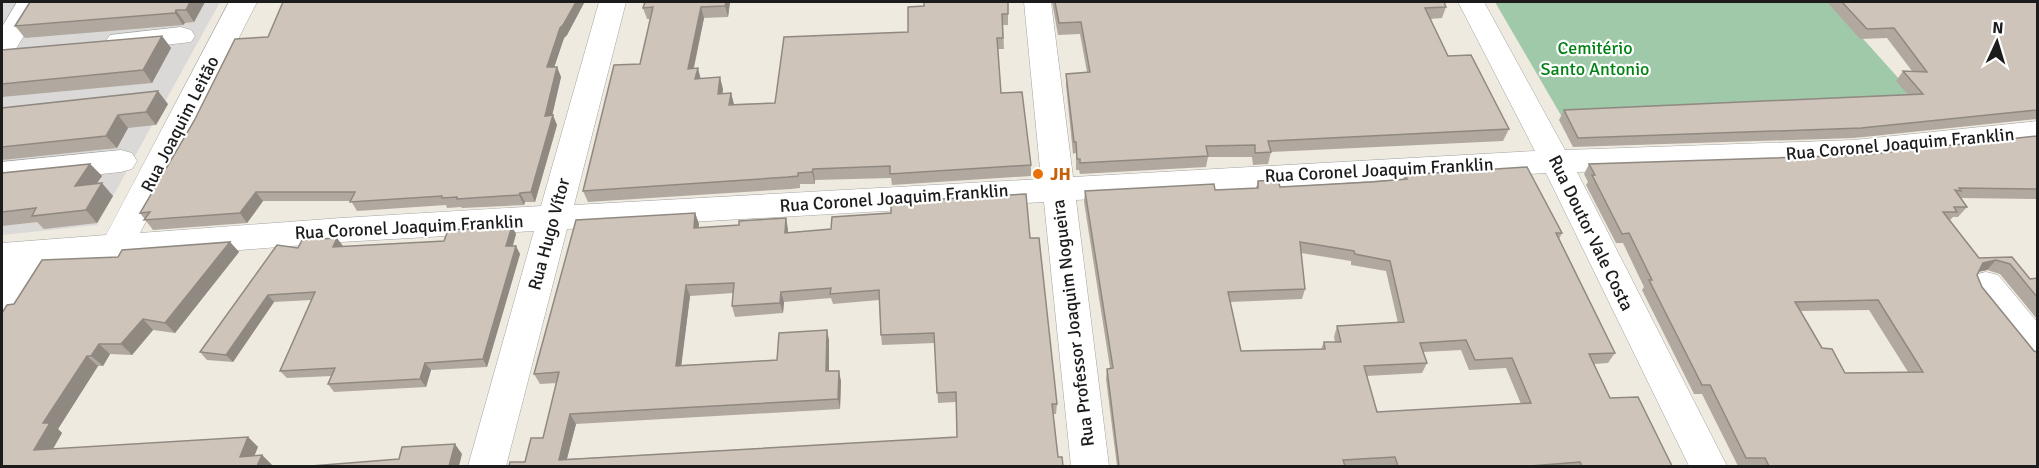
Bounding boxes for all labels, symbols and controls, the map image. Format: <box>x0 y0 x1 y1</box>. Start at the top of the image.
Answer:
north arrow <box>1967 12 2027 72</box>
text: N <box>1992 18 2004 38</box>
park label: Cemitério Santo Antonio <box>1541 37 1649 80</box>
street label: Rua Joaquim Leitão <box>136 52 224 196</box>
street label: Rua Coronel Joaquim Franklin <box>1785 123 2015 165</box>
street label: Rua Doutor Vale Costa <box>1544 152 1638 314</box>
street label: Rua Coronel Joaquim Franklin <box>1264 153 1494 187</box>
place label: JH <box>1050 163 1071 185</box>
marker: JH <box>1031 167 1045 181</box>
street label: Rua Hugo Vítor <box>523 175 575 293</box>
street label: Rua Coronel Joaquim Franklin <box>779 179 1009 217</box>
street label: Rua Professor Joaquim Nogueira <box>1047 198 1099 448</box>
street label: Rua Coronel Joaquim Franklin <box>294 210 524 244</box>

